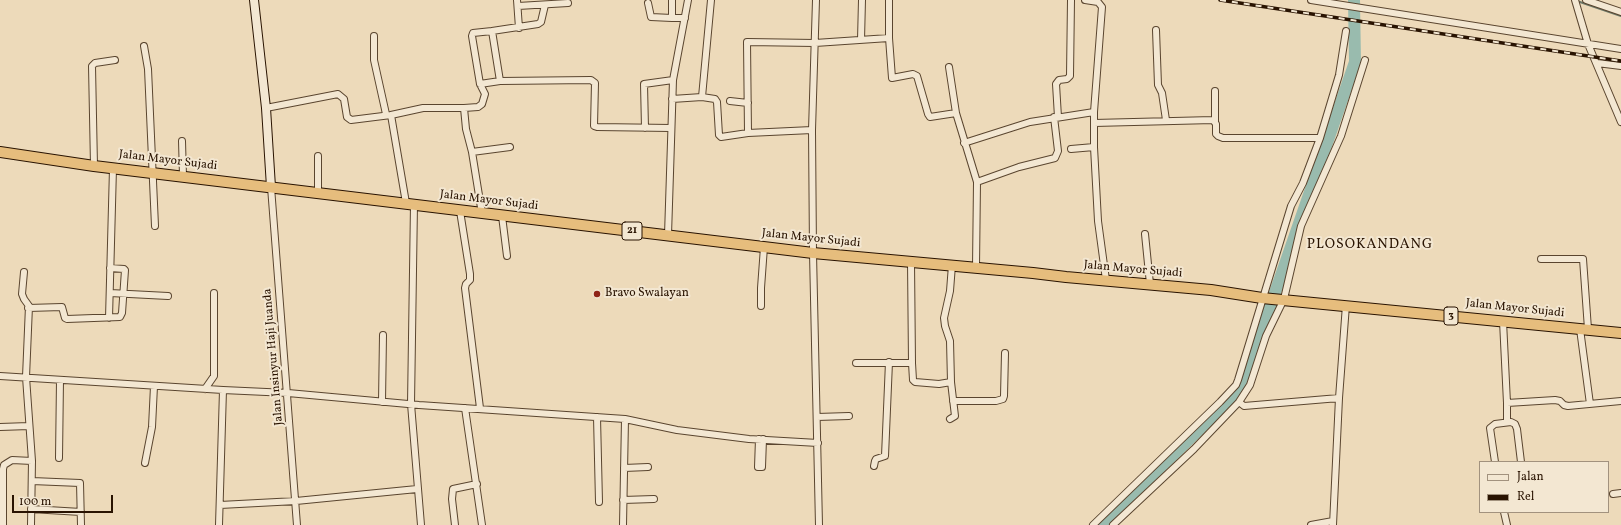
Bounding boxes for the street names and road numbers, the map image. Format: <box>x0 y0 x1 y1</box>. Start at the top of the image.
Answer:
street label: Jalan Mayor Sujadi <box>118 148 218 174</box>
street label: Jalan Mayor Sujadi <box>439 188 539 214</box>
road number: 21 <box>622 222 642 240</box>
street label: Jalan Mayor Sujadi <box>761 227 861 251</box>
street label: Jalan Mayor Sujadi <box>1083 259 1183 281</box>
street label: Jalan Insinyur Haji Juanda <box>261 288 287 426</box>
street label: Jalan Mayor Sujadi <box>1465 297 1565 321</box>
road number: 3 <box>1444 307 1458 325</box>

